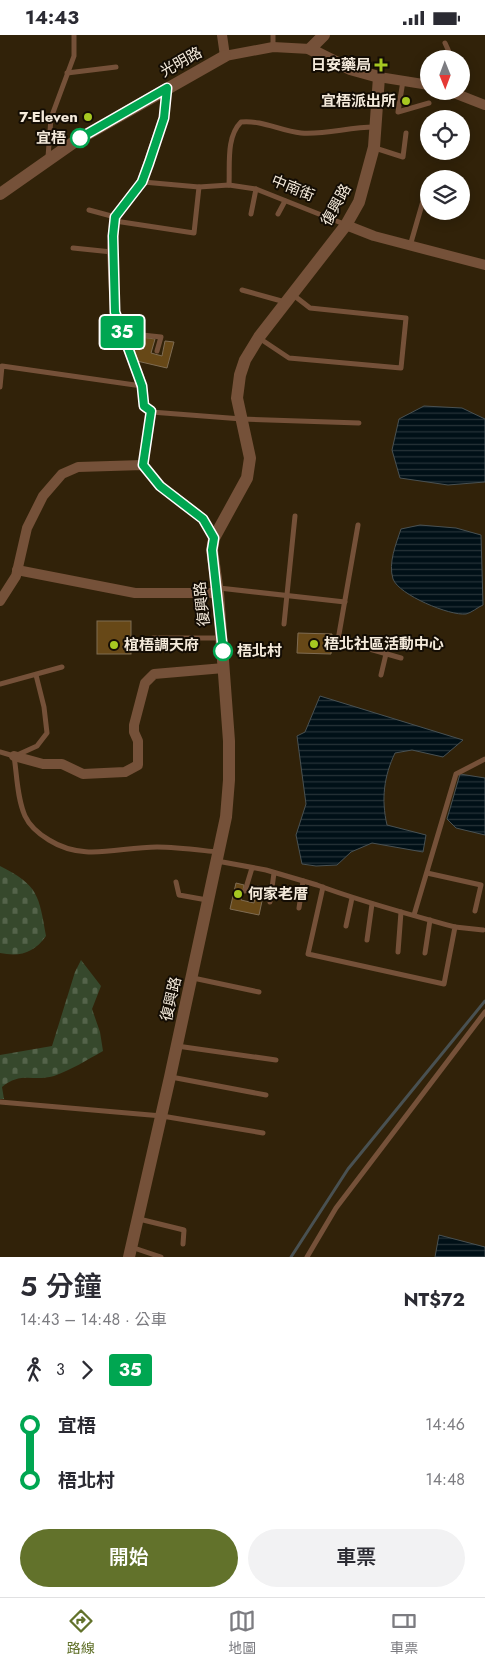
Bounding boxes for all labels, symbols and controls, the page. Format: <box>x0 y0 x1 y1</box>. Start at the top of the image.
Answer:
text: 14:43 <box>25 4 79 31</box>
street label: 光明路 <box>156 41 206 83</box>
north arrow <box>420 50 470 100</box>
map controls <box>420 50 470 220</box>
place label: 日安藥局 <box>311 54 371 76</box>
marker: 日安藥局 <box>375 59 387 71</box>
place label: 宜梧派出所 <box>321 90 396 112</box>
marker: 宜梧派出所 <box>400 95 412 107</box>
place label: 7-Eleven <box>19 106 78 128</box>
button: locate <box>420 110 470 160</box>
marker: 7-Eleven <box>82 111 94 123</box>
place label: 宜梧 <box>36 127 66 149</box>
marker: 宜梧 <box>70 128 90 148</box>
street label: 中南街 <box>268 169 318 207</box>
button: layers <box>420 170 470 220</box>
street label: 復興路 <box>315 180 357 230</box>
line badge: 35 <box>100 316 144 348</box>
text: 35 <box>111 319 133 345</box>
street label: 復興路 <box>189 580 215 628</box>
place label: 梧北社區活動中心 <box>324 633 444 655</box>
place label: 椬梧調天府 <box>124 634 199 656</box>
marker: 梧北社區活動中心 <box>308 638 320 650</box>
marker: 椬梧調天府 <box>108 639 120 651</box>
place label: 梧北村 <box>237 640 282 662</box>
marker: 梧北村 <box>213 641 233 661</box>
place label: 何家老厝 <box>248 883 308 905</box>
marker: 何家老厝 <box>232 888 244 900</box>
street label: 復興路 <box>155 975 187 1023</box>
text: 5 分鐘 <box>20 1266 102 1307</box>
text: NT$72 <box>404 1286 465 1313</box>
text: 14:43 – 14:48 · 公車 <box>20 1308 167 1331</box>
icon: walk <box>20 1356 48 1384</box>
icon: forward <box>73 1356 101 1384</box>
text: 35 <box>119 1357 142 1383</box>
text: 3 <box>56 1358 65 1381</box>
text: 宜梧 <box>58 1412 96 1439</box>
text: 14:46 <box>425 1413 465 1436</box>
text: 梧北村 <box>58 1467 115 1494</box>
text: 14:48 <box>426 1468 465 1491</box>
button: 開始 <box>20 1529 238 1587</box>
button: 車票 <box>248 1529 465 1587</box>
tab: 路線 <box>67 1607 95 1658</box>
tab: 地圖 <box>228 1607 256 1658</box>
tab: 車票 <box>390 1607 418 1658</box>

